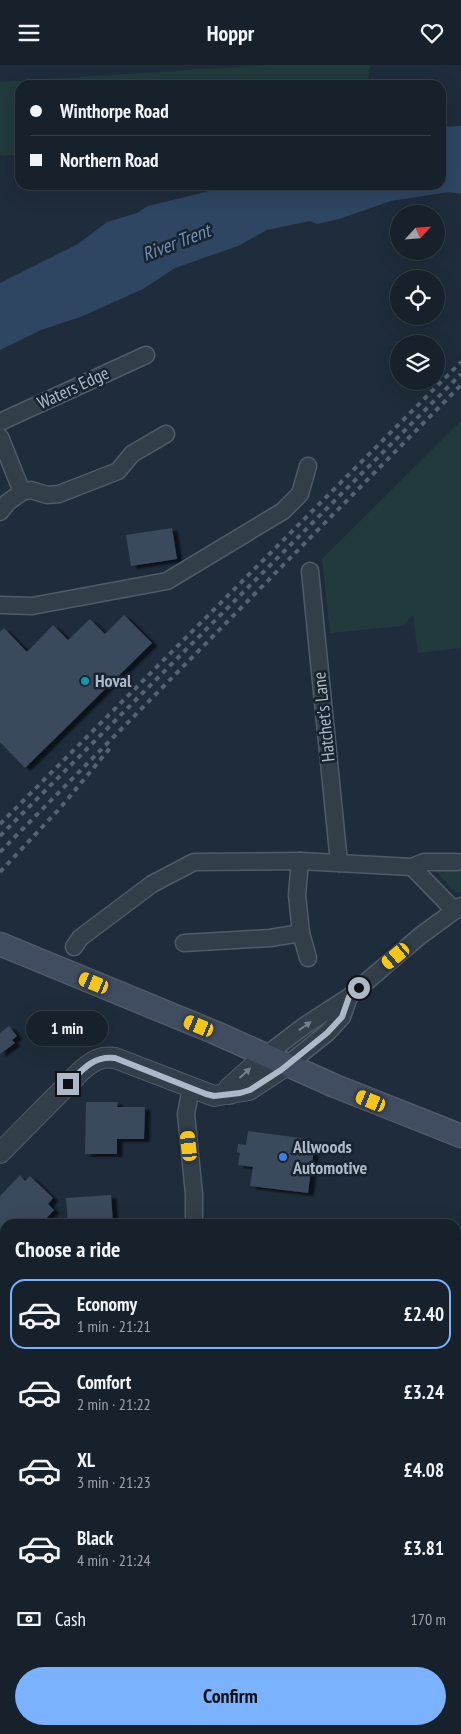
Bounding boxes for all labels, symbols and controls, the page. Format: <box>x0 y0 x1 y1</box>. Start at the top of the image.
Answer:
icon: menu <box>15 19 43 47</box>
text: Hoppr <box>207 19 254 47</box>
icon: heart <box>418 19 446 47</box>
text: Winthorpe Road <box>60 99 169 123</box>
text: Northern Road <box>60 148 159 172</box>
north arrow <box>390 205 445 260</box>
map controls <box>390 205 445 390</box>
water label: River Trent <box>139 217 216 266</box>
button: locate <box>390 270 445 325</box>
button: layers <box>390 335 445 390</box>
street label: Waters Edge <box>33 361 112 414</box>
place label: Hoval <box>95 669 132 692</box>
street label: Hatchet's Lane <box>307 671 340 763</box>
marker: Hoval <box>79 675 91 687</box>
car <box>379 941 412 971</box>
car <box>77 970 110 996</box>
route start <box>348 977 370 999</box>
callout: 1 min <box>27 1011 109 1047</box>
car <box>182 1013 215 1039</box>
text: 1 min <box>51 1018 83 1038</box>
one-way arrow <box>298 1021 312 1031</box>
one-way arrow <box>239 1067 251 1079</box>
route end <box>57 1073 79 1095</box>
car <box>354 1088 387 1114</box>
car <box>179 1130 198 1162</box>
place label: Allwoods Automotive <box>292 1135 368 1179</box>
marker: Allwoods Automotive <box>277 1151 289 1163</box>
text: Choose a ride <box>15 1235 120 1263</box>
icon: car <box>17 1292 62 1337</box>
text: Economy <box>77 1292 137 1316</box>
text: £2.40 <box>404 1302 444 1326</box>
text: 1 min · 21:21 <box>77 1316 151 1336</box>
icon: car <box>17 1370 62 1415</box>
text: Comfort <box>77 1370 131 1394</box>
text: £3.24 <box>404 1380 444 1404</box>
text: 2 min · 21:22 <box>77 1394 151 1414</box>
icon: car <box>17 1448 62 1493</box>
text: XL <box>77 1448 95 1472</box>
text: £4.08 <box>404 1458 444 1482</box>
text: 3 min · 21:23 <box>77 1472 151 1492</box>
icon: car <box>17 1526 62 1571</box>
text: Black <box>77 1526 113 1550</box>
text: £3.81 <box>404 1536 444 1560</box>
text: 4 min · 21:24 <box>77 1550 151 1570</box>
icon: cash <box>15 1605 43 1633</box>
text: Cash <box>55 1607 86 1631</box>
text: 170 m <box>411 1609 446 1629</box>
button: Confirm <box>15 1667 446 1725</box>

